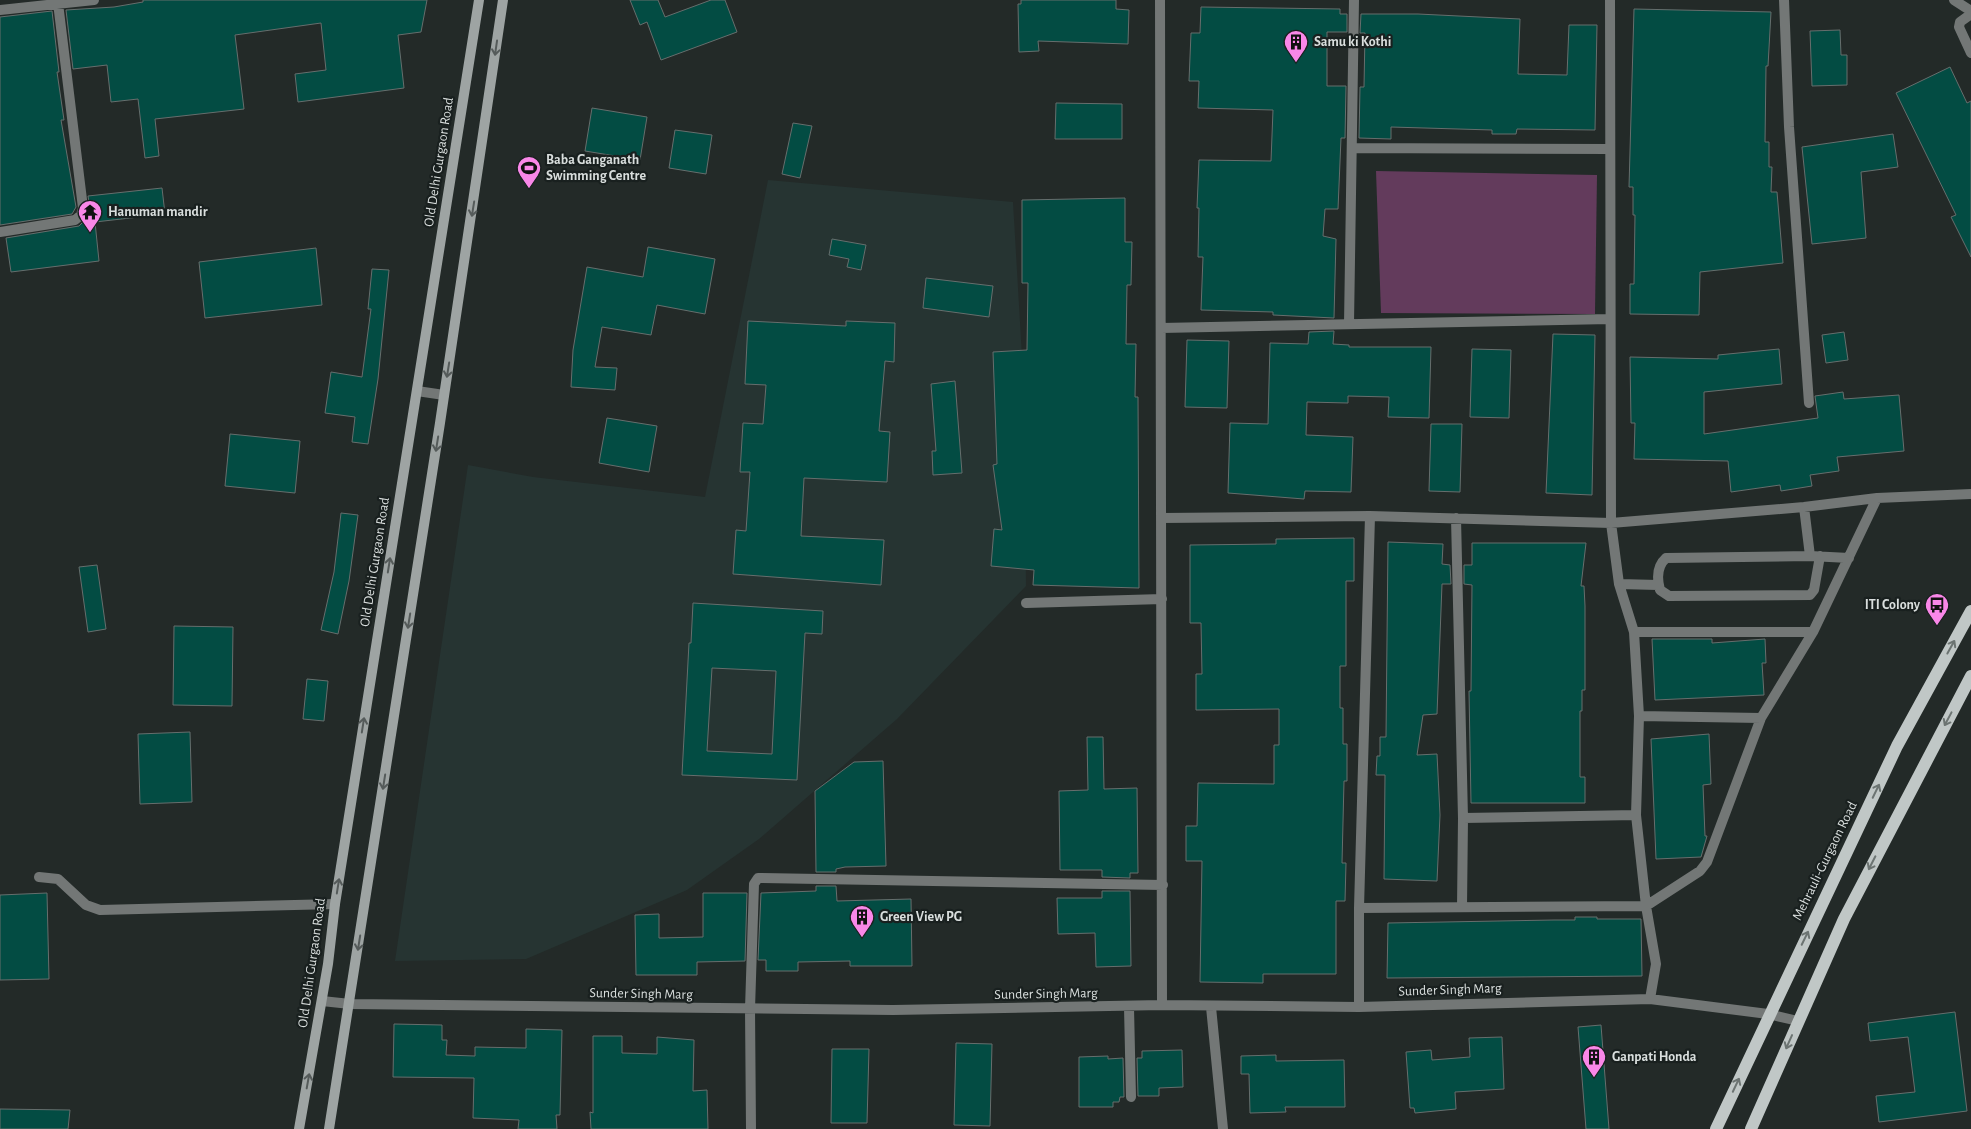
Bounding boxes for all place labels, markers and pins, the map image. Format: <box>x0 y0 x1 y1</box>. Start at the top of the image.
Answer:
building icon: Samu ki Kothi <box>1283 29 1309 63</box>
place label: Samu ki Kothi <box>1314 35 1391 49</box>
place label: Baba Ganganath Swimming Centre <box>546 153 646 183</box>
sports icon: Baba Ganganath Swimming Centre <box>516 155 542 189</box>
temple icon: Hanuman mandir <box>77 199 103 233</box>
place label: Hanuman mandir <box>108 205 208 219</box>
bus stop icon: ITI Colony <box>1924 592 1950 626</box>
place label: ITI Colony <box>1865 598 1921 612</box>
building icon: Green View PG <box>849 904 875 938</box>
place label: Green View PG <box>880 910 962 924</box>
building icon: Ganpati Honda <box>1581 1044 1607 1078</box>
place label: Ganpati Honda <box>1612 1050 1697 1064</box>

